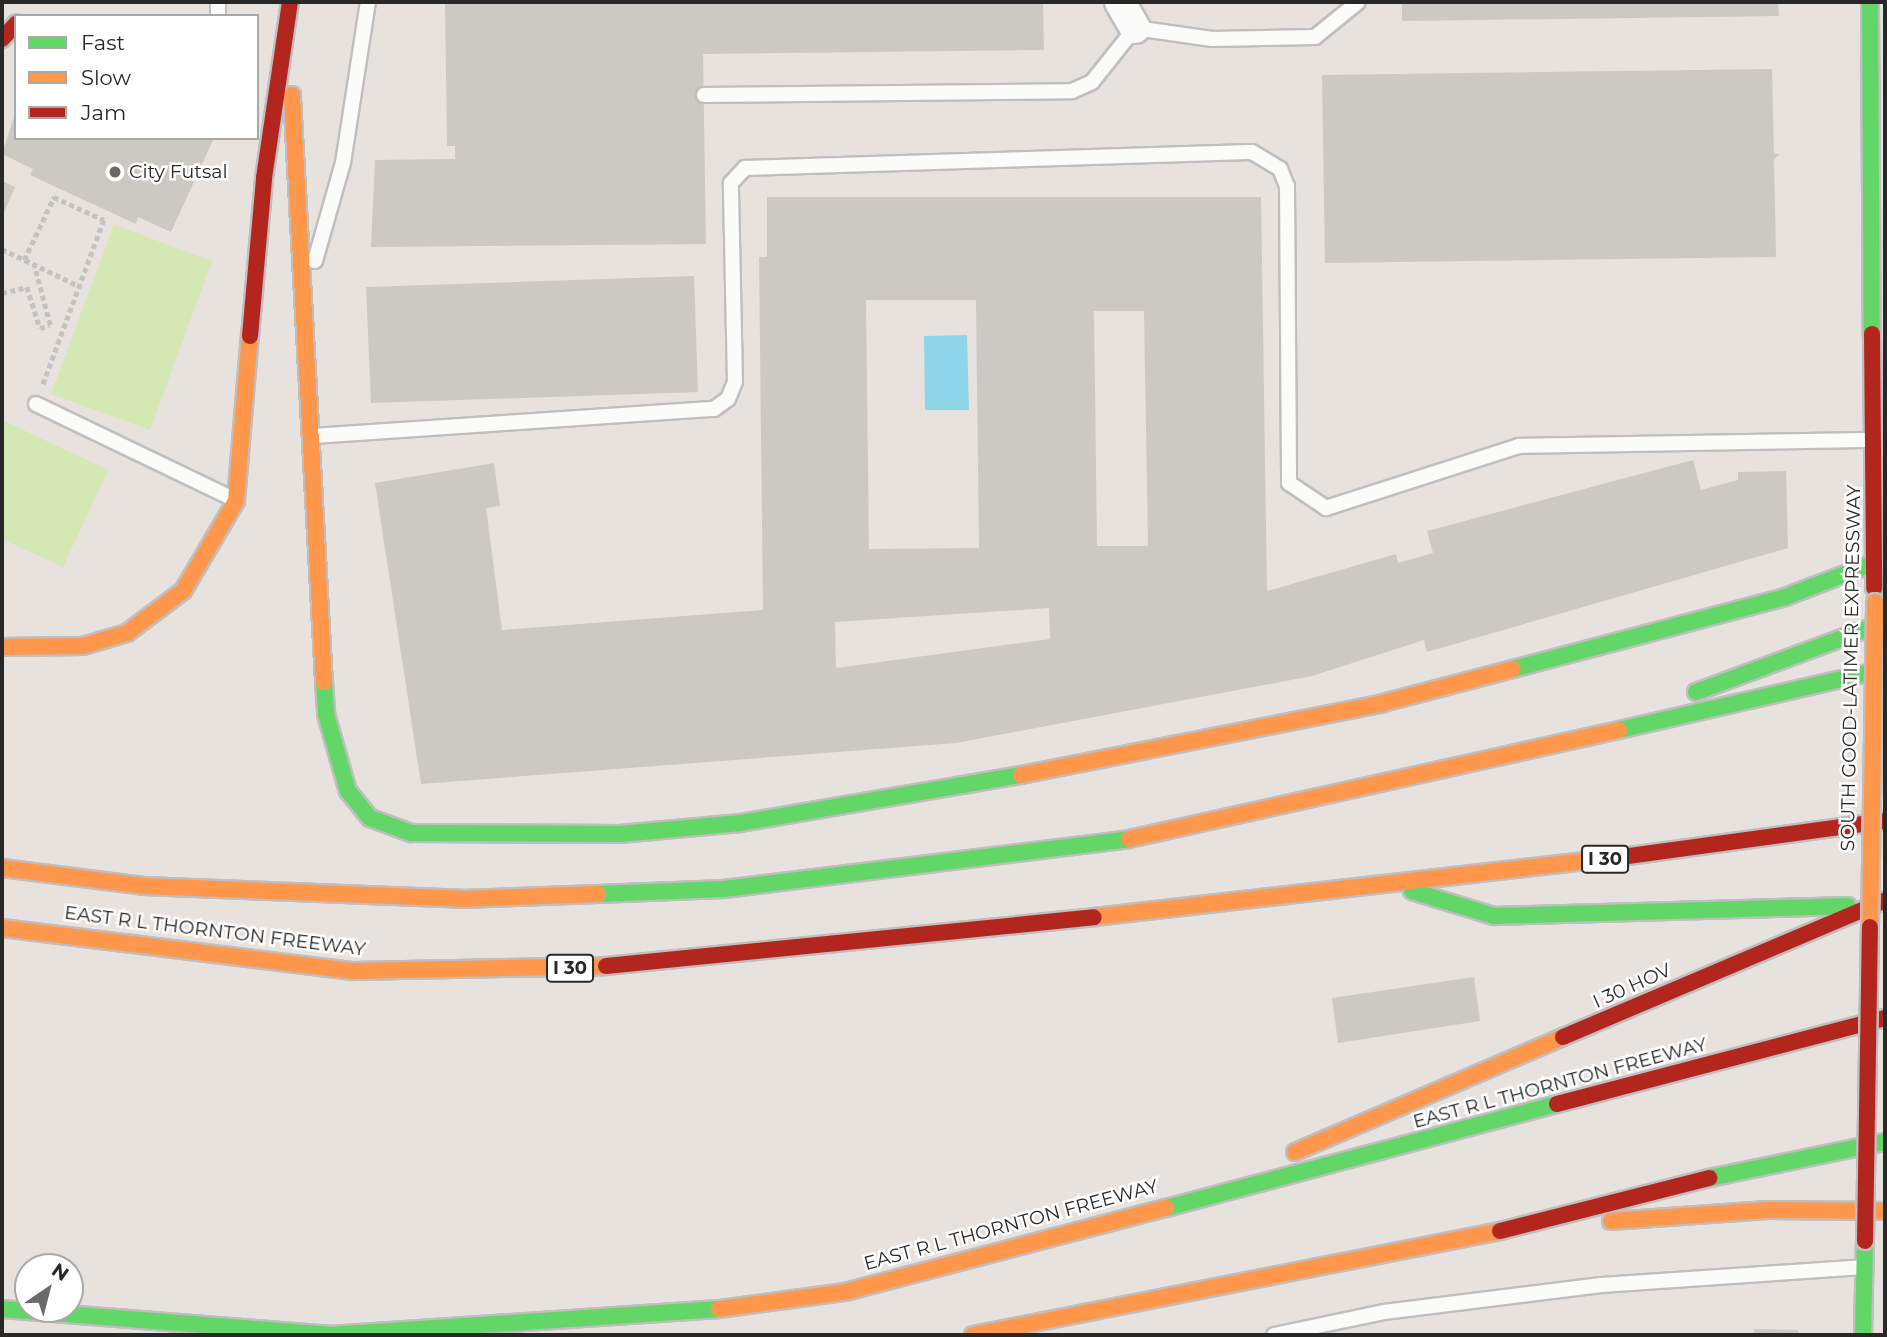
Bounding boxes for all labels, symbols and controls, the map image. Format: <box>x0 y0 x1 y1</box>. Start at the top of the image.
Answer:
legend <box>14 14 259 140</box>
text: Fast <box>81 30 125 55</box>
text: Slow <box>81 65 131 90</box>
text: Jam <box>81 100 126 125</box>
place label: City Futsal <box>129 161 227 183</box>
marker: City Futsal <box>107 164 123 180</box>
street label: SOUTH GOOD-LATIMER EXPRESSWAY <box>1836 484 1866 852</box>
road number: I 30 <box>1580 844 1630 874</box>
street label: EAST R L THORNTON FREEWAY <box>63 901 367 961</box>
road number: I 30 <box>546 953 594 982</box>
street label: I 30 HOV <box>1589 959 1675 1013</box>
street label: EAST R L THORNTON FREEWAY <box>1411 1033 1709 1133</box>
street label: EAST R L THORNTON FREEWAY <box>862 1175 1160 1275</box>
north arrow <box>14 1253 84 1323</box>
text: N <box>47 1258 73 1286</box>

